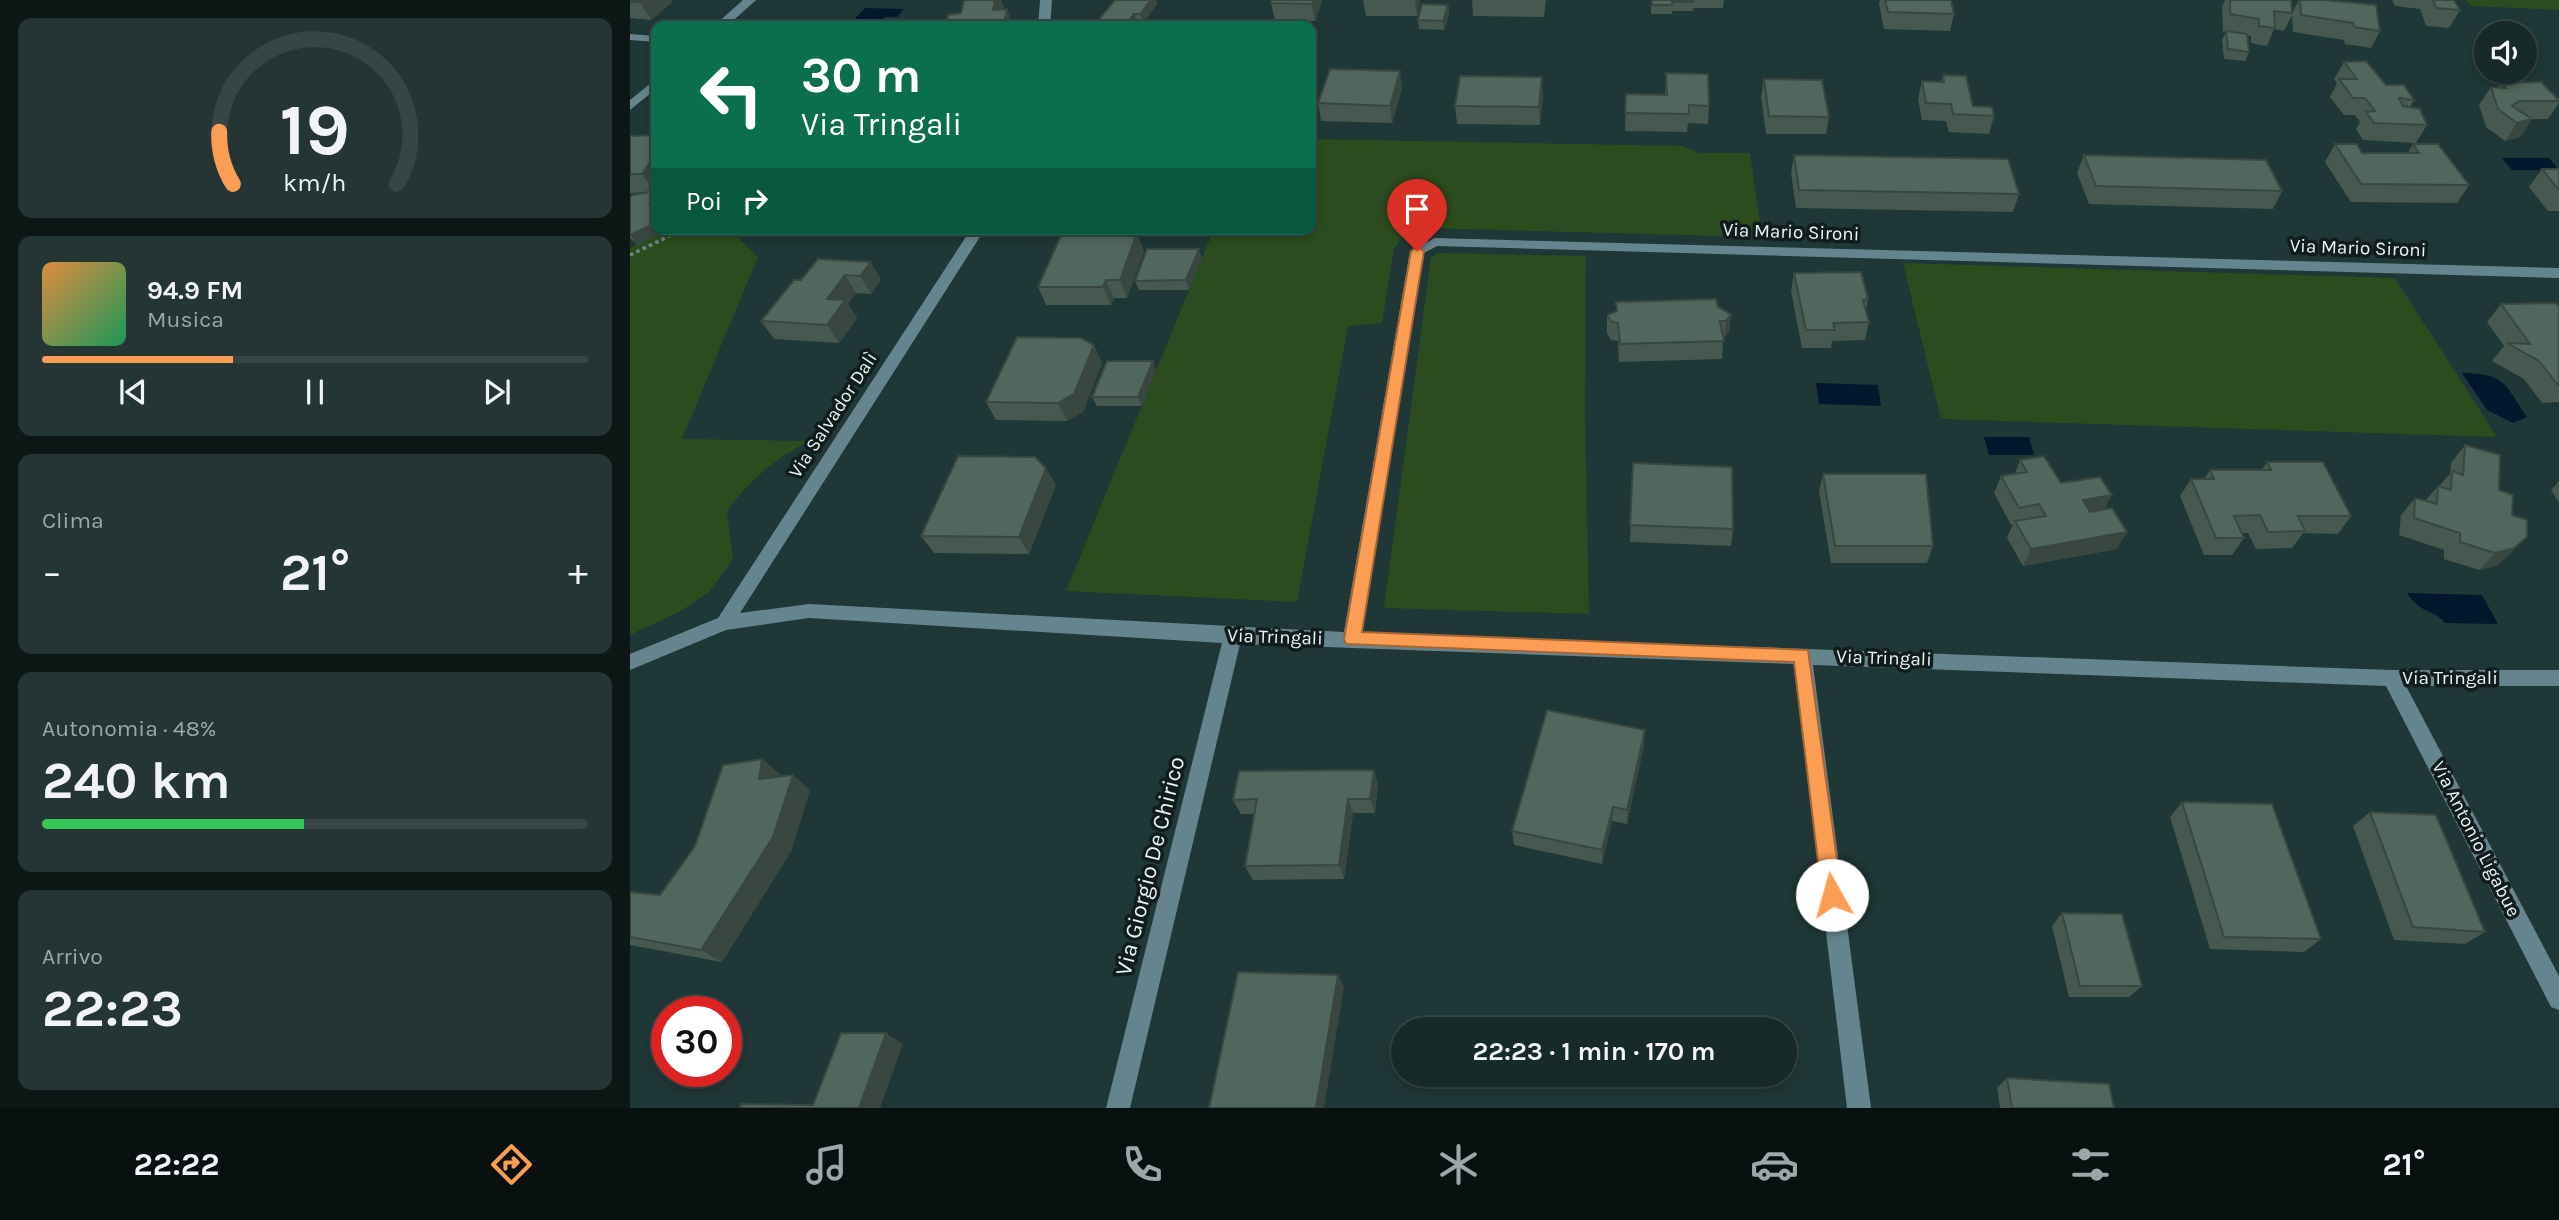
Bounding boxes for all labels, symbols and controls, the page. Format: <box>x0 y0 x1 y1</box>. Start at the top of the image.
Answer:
map controls <box>2474 21 2537 84</box>
button: sound <box>2474 21 2537 84</box>
text: 30 m <box>801 47 921 104</box>
icon: left <box>686 49 777 140</box>
text: 19 <box>280 87 350 172</box>
text: Via Tringali <box>801 106 962 143</box>
text: km/h <box>283 168 347 197</box>
pin <box>1387 179 1447 251</box>
icon: right <box>736 182 774 220</box>
text: Poi <box>686 186 722 217</box>
icon: arrive <box>1398 190 1436 228</box>
street label: Via Mario Sironi <box>1722 219 1860 245</box>
street label: Via Mario Sironi <box>2289 235 2427 261</box>
text: 94.9 FM <box>147 275 243 306</box>
text: Musica <box>147 306 224 333</box>
street label: Via Salvador Dalì <box>784 348 882 482</box>
icon: previous <box>114 373 152 411</box>
icon: pause <box>296 373 334 411</box>
icon: next <box>478 373 516 411</box>
text: Clima <box>42 507 104 534</box>
text: 21° <box>280 542 350 603</box>
text: − <box>42 550 62 595</box>
text: + <box>568 550 588 595</box>
street label: Via Tringali <box>1227 624 1323 650</box>
street label: Via Tringali <box>1836 645 1932 671</box>
street label: Via Tringali <box>2402 667 2498 689</box>
text: Autonomia · 48% <box>42 715 217 742</box>
text: 240 km <box>42 750 231 811</box>
street label: Via Giorgio De Chirico <box>1110 754 1190 978</box>
street label: Via Antonio Ligabue <box>2427 758 2525 920</box>
position arrow <box>1795 858 1869 932</box>
text: Arrivo <box>42 943 103 970</box>
text: 22:23 <box>42 978 183 1039</box>
speed limit sign: 30 <box>651 996 742 1087</box>
text: 22:23 · 1 min · 170 m <box>1472 1036 1716 1067</box>
icon: directions <box>487 1140 536 1189</box>
icon: music <box>802 1140 851 1189</box>
icon: phone <box>1118 1140 1167 1189</box>
icon: climate <box>1434 1140 1483 1189</box>
icon: car <box>1750 1140 1799 1189</box>
icon: filters <box>2066 1140 2115 1189</box>
text: 22:22 <box>133 1146 220 1183</box>
text: 21° <box>2382 1146 2425 1183</box>

